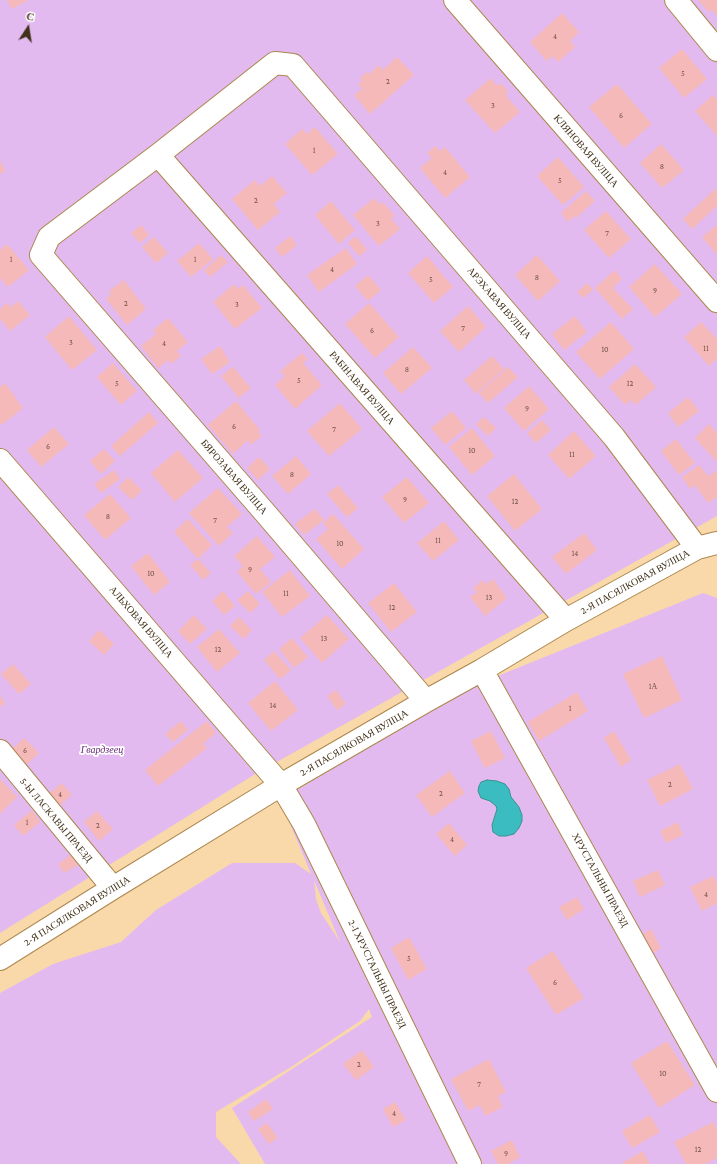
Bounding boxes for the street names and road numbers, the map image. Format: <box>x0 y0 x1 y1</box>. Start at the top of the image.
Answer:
street label: КЛЯНОВАЯ ВУЛІЦА <box>551 112 621 190</box>
street label: АРЭХАВАЯ ВУЛІЦА <box>464 265 534 341</box>
street label: РАБІНАВАЯ ВУЛІЦА <box>327 349 397 427</box>
street label: БЯРОЗАВАЯ ВУЛІЦА <box>198 437 270 517</box>
street label: 2-Я ПАСЯЛКОВАЯ ВУЛІЦА <box>578 547 692 617</box>
street label: АЛЬХОВАЯ ВУЛІЦА <box>107 584 175 660</box>
street label: 2-Я ПАСЯЛКОВАЯ ВУЛІЦА <box>298 707 410 779</box>
street label: 5-Ы ЛАСКАВЫ ПРАЕЗД <box>17 775 95 865</box>
street label: ХРУСТАЛЬНЫ ПРАЕЗД <box>569 831 631 929</box>
street label: 2-Я ПАСЯЛКОВАЯ ВУЛІЦА <box>22 873 132 949</box>
street label: 2-І ХРУСТАЛЬНЫ ПРАЕЗД <box>345 918 409 1030</box>

